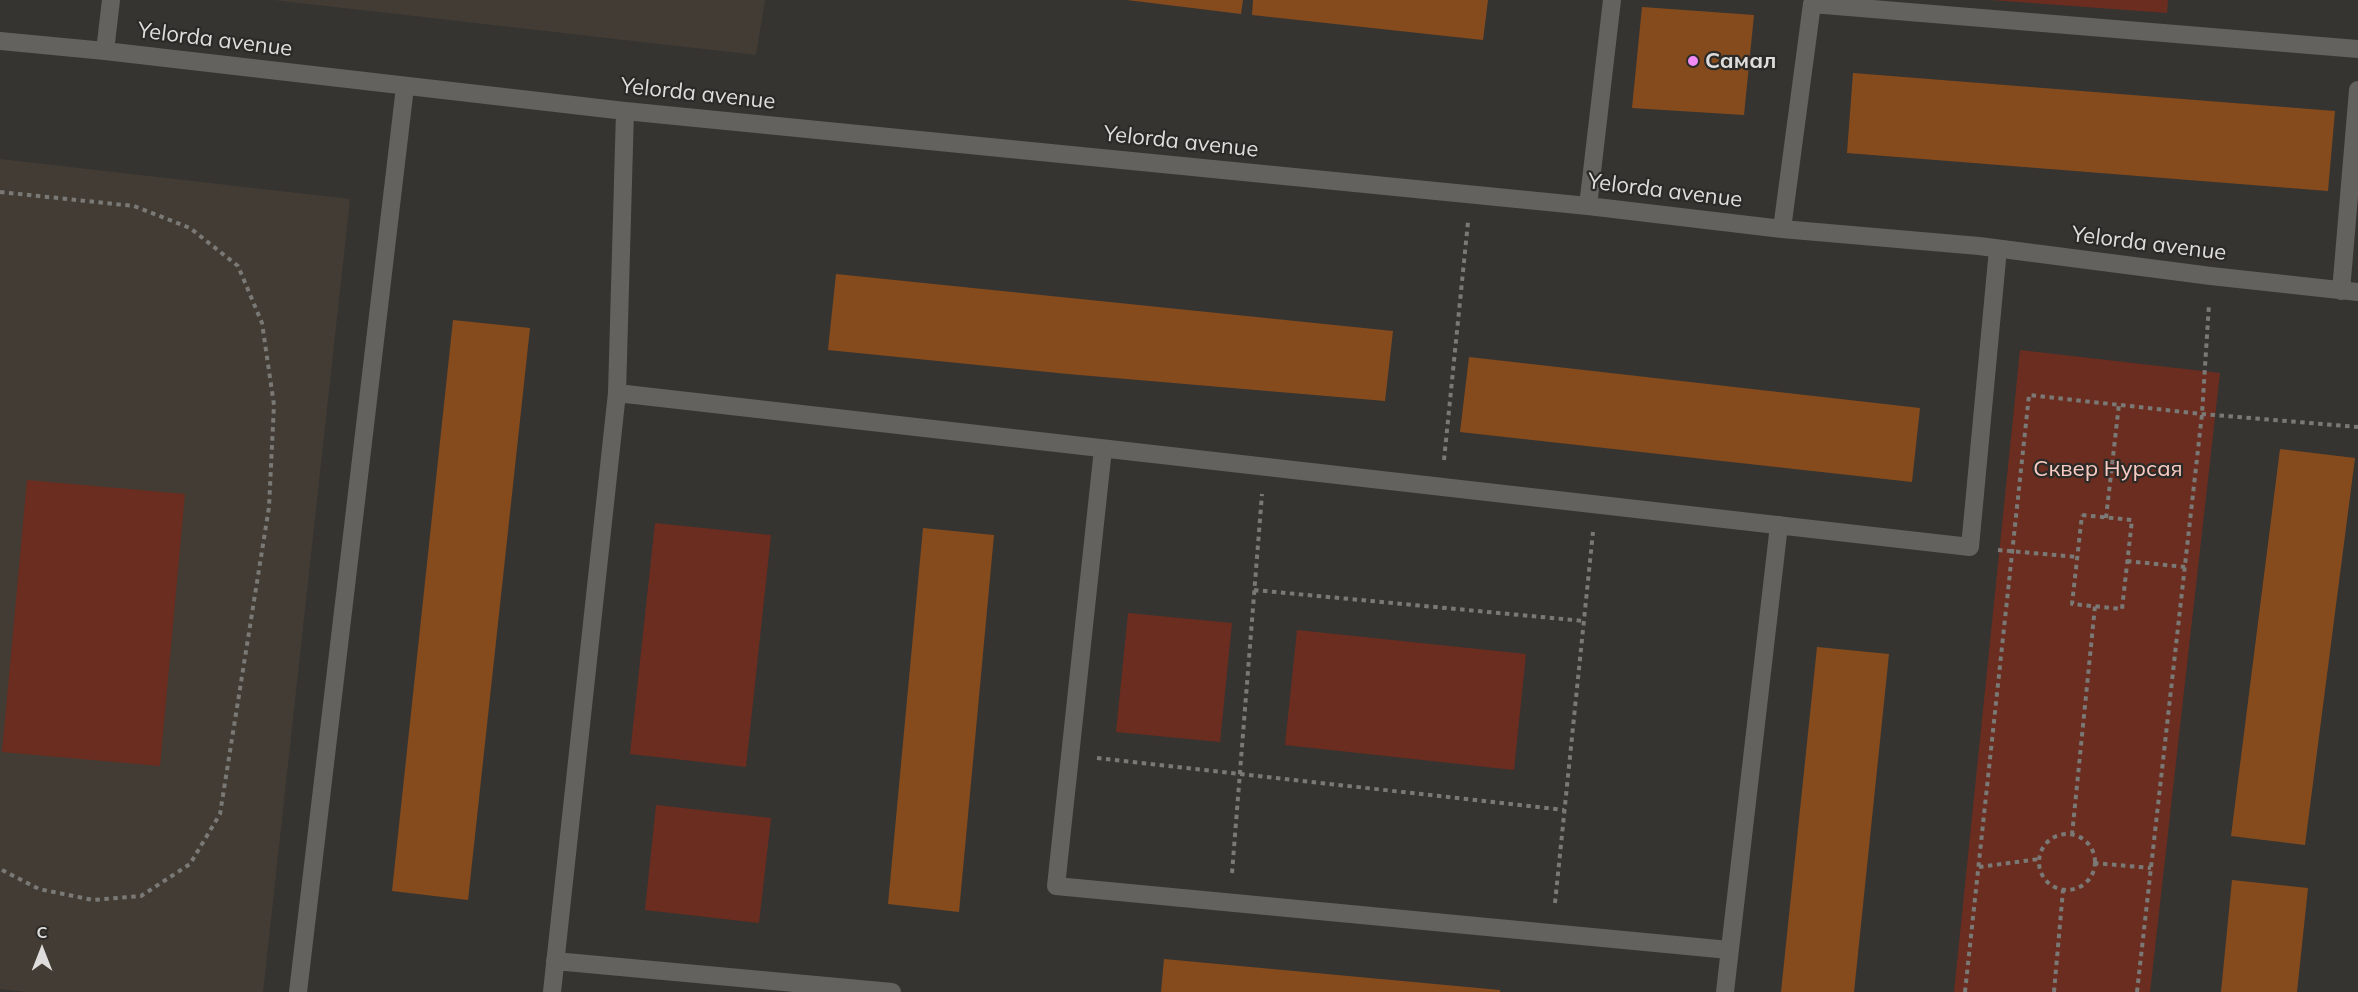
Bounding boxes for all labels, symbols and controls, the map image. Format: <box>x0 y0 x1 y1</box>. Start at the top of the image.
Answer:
street label: Yelorda avenue <box>136 17 294 63</box>
place label: Самал <box>1705 48 1776 74</box>
marker: Самал <box>1686 54 1700 68</box>
street label: Yelorda avenue <box>619 73 777 115</box>
street label: Yelorda avenue <box>1102 121 1260 163</box>
street label: Yelorda avenue <box>1586 168 1744 214</box>
street label: Yelorda avenue <box>2070 221 2228 267</box>
park label: Сквер Нурсая <box>2033 456 2183 482</box>
north arrow <box>12 920 72 980</box>
text: С <box>37 922 47 942</box>

